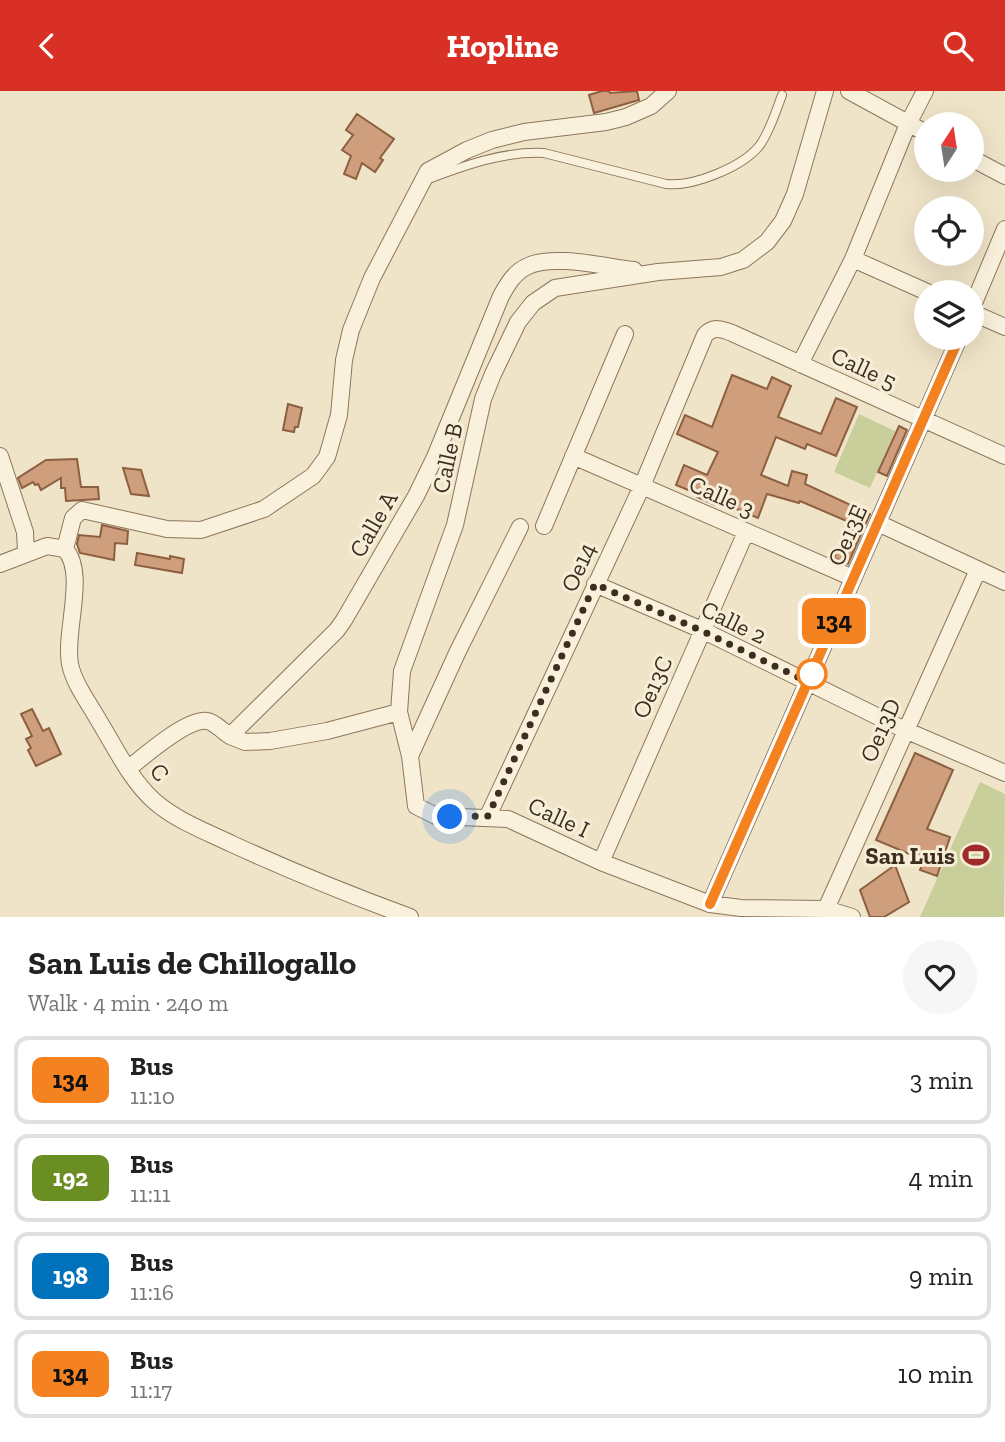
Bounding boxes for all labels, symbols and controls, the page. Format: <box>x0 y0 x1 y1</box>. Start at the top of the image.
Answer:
icon: back <box>28 27 66 65</box>
text: Hopline <box>447 27 558 65</box>
icon: search <box>939 27 977 65</box>
north arrow <box>914 112 984 182</box>
map controls <box>914 112 984 350</box>
button: locate <box>914 196 984 266</box>
button: layers <box>914 280 984 350</box>
street label: Calle 5 <box>827 340 901 396</box>
street label: Calle B <box>425 420 469 496</box>
street label: Calle 3 <box>685 469 759 523</box>
street label: Calle A <box>343 485 404 562</box>
street label: Oe13E <box>821 500 873 570</box>
street label: Oe14 <box>554 538 602 596</box>
street label: Calle 2 <box>697 594 771 650</box>
line badge: 134 <box>794 598 874 644</box>
text: 134 <box>816 606 852 635</box>
street label: Oe13C <box>625 651 679 723</box>
unlabelled marker <box>797 659 827 689</box>
street label: Oe13D <box>853 694 907 766</box>
street label: C <box>144 757 176 787</box>
street label: Calle I <box>524 790 594 844</box>
your location <box>432 799 467 834</box>
sports icon: San Luis <box>961 840 991 870</box>
place label: San Luis <box>865 841 955 870</box>
button: heart <box>903 940 977 1014</box>
text: San Luis de Chillogallo <box>28 943 356 982</box>
text: Walk · 4 min · 240 m <box>28 989 228 1017</box>
text: Bus <box>130 1050 173 1082</box>
text: 3 min <box>910 1064 973 1096</box>
text: 134 <box>52 1065 89 1094</box>
text: 11:10 <box>130 1082 175 1110</box>
text: Bus <box>130 1148 173 1180</box>
text: 4 min <box>908 1162 973 1194</box>
text: 192 <box>53 1163 88 1192</box>
text: 11:11 <box>130 1180 171 1208</box>
text: Bus <box>130 1246 173 1278</box>
text: 9 min <box>909 1260 973 1292</box>
text: 198 <box>53 1261 88 1290</box>
text: 11:16 <box>130 1278 174 1306</box>
text: Bus <box>130 1344 173 1376</box>
text: 10 min <box>897 1358 973 1390</box>
text: 134 <box>52 1359 89 1388</box>
text: 11:17 <box>130 1376 172 1404</box>

